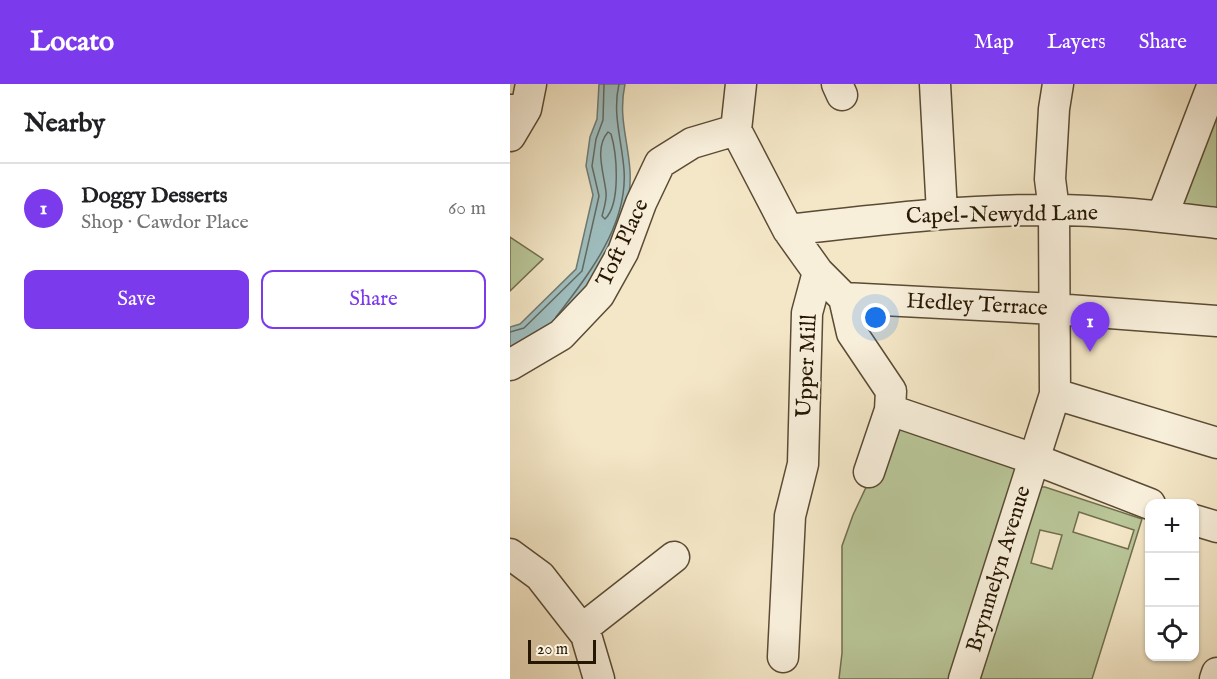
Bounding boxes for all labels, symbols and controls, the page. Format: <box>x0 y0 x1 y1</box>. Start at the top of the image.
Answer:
text: Locato <box>30 25 114 60</box>
text: Map <box>974 29 1014 56</box>
text: Layers <box>1047 29 1106 56</box>
text: Share <box>1139 29 1187 56</box>
text: Nearby <box>24 107 105 140</box>
text: Doggy Desserts <box>81 182 227 210</box>
street label: Toft Place <box>590 195 656 291</box>
text: 1 <box>40 196 47 221</box>
text: 60 m <box>448 196 486 221</box>
street label: Capel-Newydd Lane <box>906 199 1098 231</box>
text: Shop · Cawdor Place <box>81 210 249 235</box>
button: Save <box>24 270 249 329</box>
button: Share <box>261 270 486 329</box>
street label: Hedley Terrace <box>906 287 1048 323</box>
pin: 1 <box>1070 302 1110 352</box>
your location <box>861 303 890 332</box>
street label: Upper Mill <box>790 314 824 418</box>
street label: Brynmelyn Avenue <box>960 482 1038 656</box>
map controls <box>1145 499 1199 661</box>
button: + <box>1145 499 1199 553</box>
button: − <box>1145 553 1199 607</box>
button: locate <box>1145 607 1199 661</box>
scale bar <box>528 637 596 664</box>
text: 20 m <box>537 640 568 660</box>

